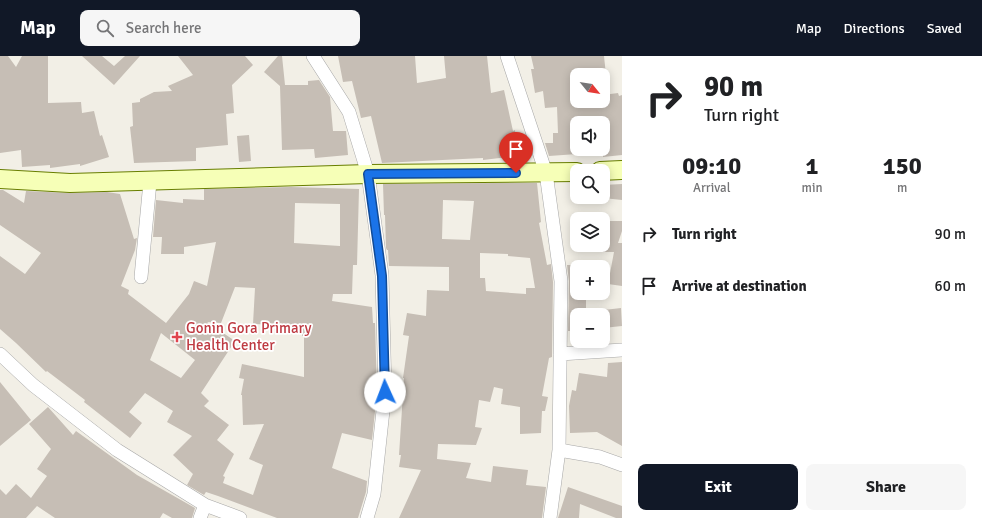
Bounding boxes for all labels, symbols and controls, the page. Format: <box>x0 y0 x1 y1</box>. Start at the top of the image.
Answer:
search box <box>80 10 360 46</box>
text: Map <box>20 16 56 40</box>
icon: search <box>94 17 116 39</box>
text: Search here <box>126 19 201 37</box>
text: Map <box>796 20 822 37</box>
text: Directions <box>844 20 905 37</box>
text: Saved <box>927 20 962 37</box>
north arrow <box>570 68 610 108</box>
map controls <box>570 68 610 348</box>
text: 90 m <box>704 70 763 104</box>
icon: right <box>638 72 690 124</box>
text: Turn right <box>704 104 779 126</box>
button: sound <box>570 116 610 156</box>
pin <box>499 132 533 173</box>
icon: arrive <box>505 138 527 160</box>
text: 09:10 <box>682 151 741 181</box>
text: 1 <box>806 151 818 181</box>
text: 150 <box>883 151 922 181</box>
button: search <box>570 164 610 204</box>
text: Arrival <box>693 180 730 196</box>
text: min <box>802 180 823 196</box>
text: m <box>897 180 907 196</box>
button: layers <box>570 212 610 252</box>
icon: right <box>638 223 660 245</box>
text: Turn right <box>672 225 737 243</box>
text: 90 m <box>935 225 966 243</box>
button: + <box>570 260 610 300</box>
icon: arrive <box>638 275 660 297</box>
text: Arrive at destination <box>672 277 807 295</box>
text: 60 m <box>935 277 966 295</box>
button: − <box>570 308 610 348</box>
place label: Gonin Gora Primary Health Center <box>186 319 312 354</box>
marker: Gonin Gora Primary Health Center <box>171 331 183 343</box>
position arrow <box>364 371 406 413</box>
button: Exit <box>638 464 798 510</box>
button: Share <box>806 464 966 510</box>

